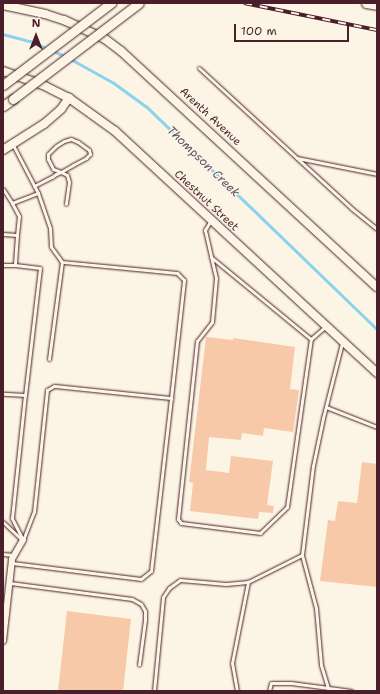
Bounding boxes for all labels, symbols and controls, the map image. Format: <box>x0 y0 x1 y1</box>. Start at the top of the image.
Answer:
north arrow <box>16 16 56 56</box>
text: N <box>32 16 40 31</box>
scale bar <box>236 16 351 42</box>
text: 100 m <box>241 23 277 39</box>
street label: Arenth Avenue <box>177 85 243 149</box>
water label: Thompson Creek <box>164 124 242 200</box>
street label: Chestnut Street <box>171 168 241 234</box>

